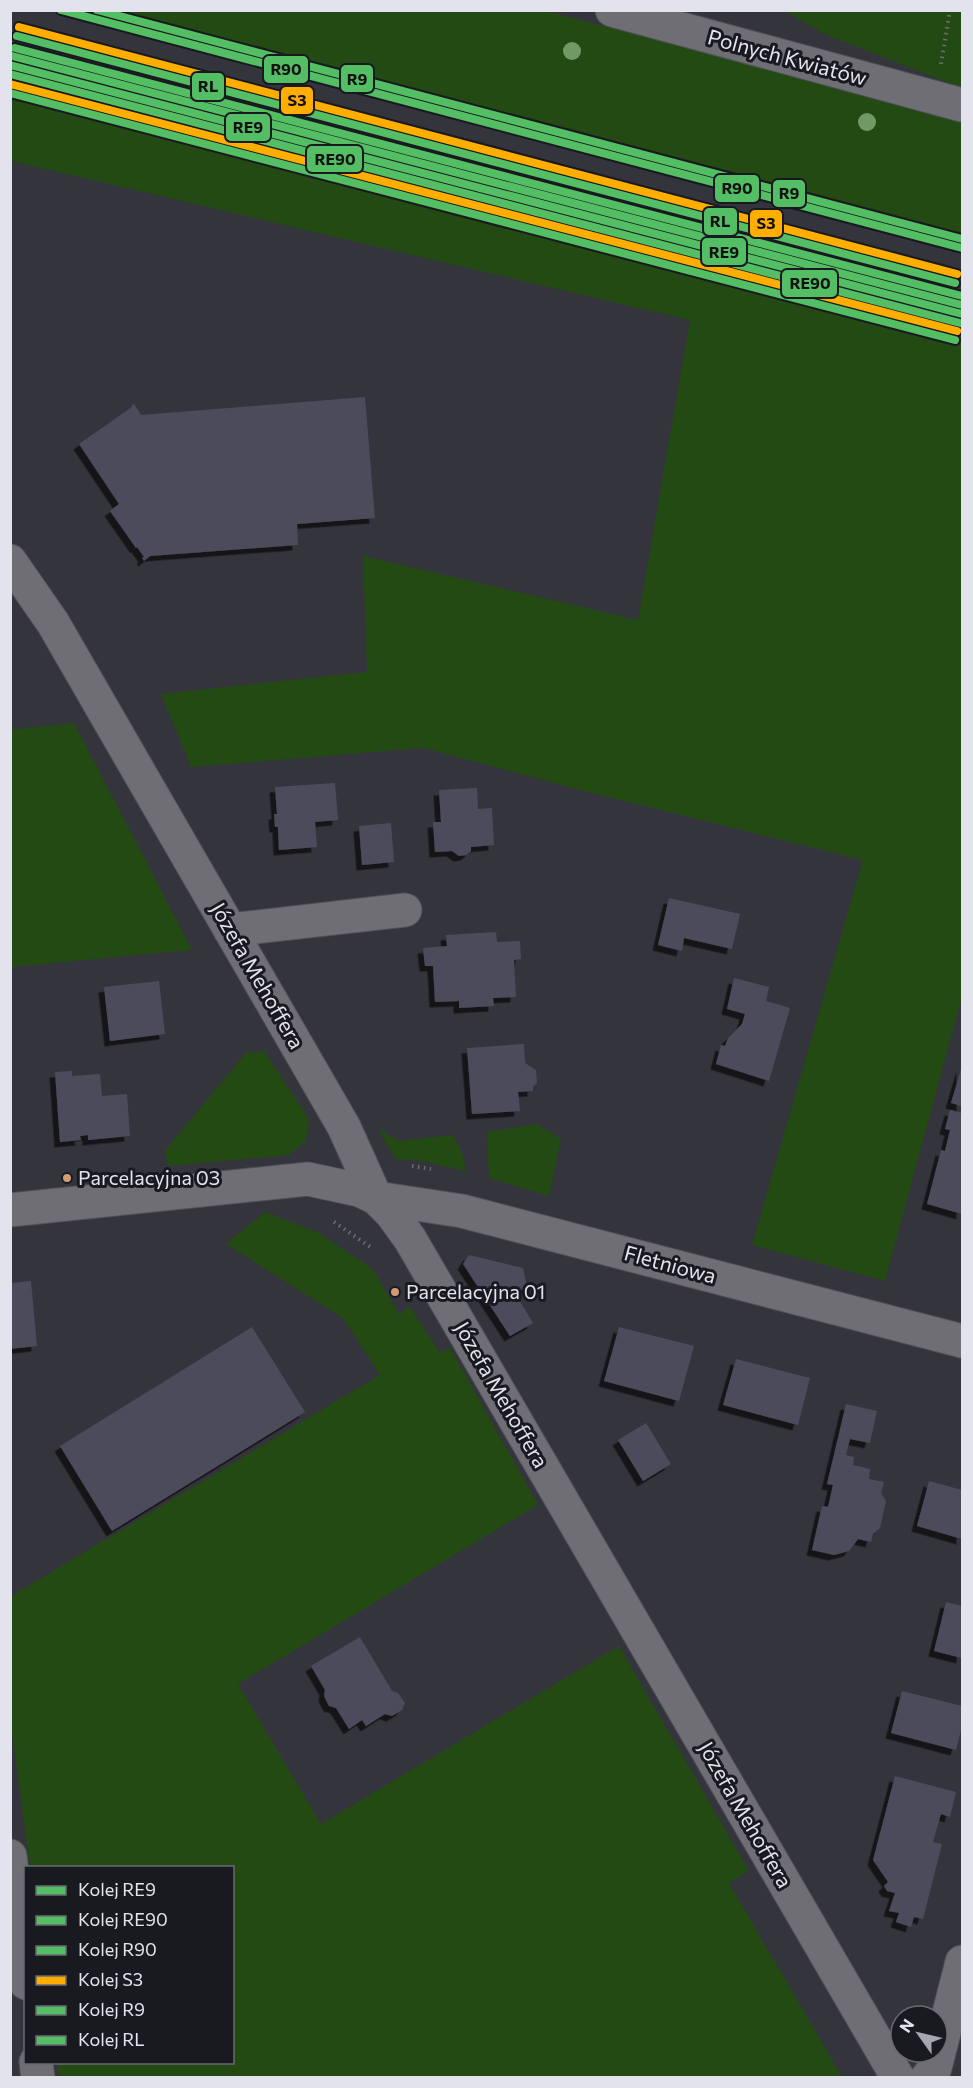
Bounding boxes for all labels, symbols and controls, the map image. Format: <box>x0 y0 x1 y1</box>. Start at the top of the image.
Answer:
street label: Polnych Kwiatów <box>705 23 870 90</box>
line badge: R90 <box>263 55 309 84</box>
text: R90 <box>270 59 302 78</box>
line badge: R9 <box>340 64 374 93</box>
text: R9 <box>347 69 367 88</box>
line badge: RL <box>191 72 225 101</box>
text: RL <box>198 76 218 95</box>
line badge: S3 <box>280 86 314 115</box>
text: S3 <box>288 90 306 109</box>
line badge: RE9 <box>225 113 271 142</box>
text: RE9 <box>233 117 263 136</box>
line badge: RE90 <box>306 145 363 173</box>
text: RE90 <box>314 149 356 168</box>
line badge: R90 <box>714 174 760 203</box>
text: R90 <box>721 178 753 197</box>
line badge: R9 <box>772 179 806 208</box>
text: R9 <box>779 183 799 202</box>
line badge: RL <box>703 207 738 236</box>
line badge: S3 <box>749 209 783 238</box>
text: RL <box>710 211 730 230</box>
text: S3 <box>757 213 775 232</box>
line badge: RE9 <box>701 237 747 266</box>
text: RE9 <box>709 242 739 261</box>
line badge: RE90 <box>781 269 838 298</box>
text: RE90 <box>789 273 831 292</box>
street label: Józefa Mehoffera <box>206 898 310 1053</box>
place label: Parcelacyjna 03 <box>78 1165 220 1189</box>
marker: Parcelacyjna 03 <box>61 1172 73 1184</box>
street label: Fletniowa <box>622 1239 719 1288</box>
place label: Parcelacyjna 01 <box>406 1279 545 1303</box>
marker: Parcelacyjna 01 <box>389 1286 401 1298</box>
street label: Józefa Mehoffera <box>450 1317 554 1472</box>
street label: Józefa Mehoffera <box>694 1737 798 1892</box>
legend <box>24 1866 234 2064</box>
text: Kolej RE9 <box>78 1878 156 1900</box>
text: Kolej RE90 <box>78 1908 168 1930</box>
text: Kolej R90 <box>78 1938 157 1960</box>
text: Kolej S3 <box>78 1968 143 1990</box>
text: Kolej R9 <box>78 1998 145 2020</box>
north arrow <box>889 2004 949 2064</box>
text: N <box>895 2015 917 2036</box>
text: Kolej RL <box>78 2028 145 2050</box>

